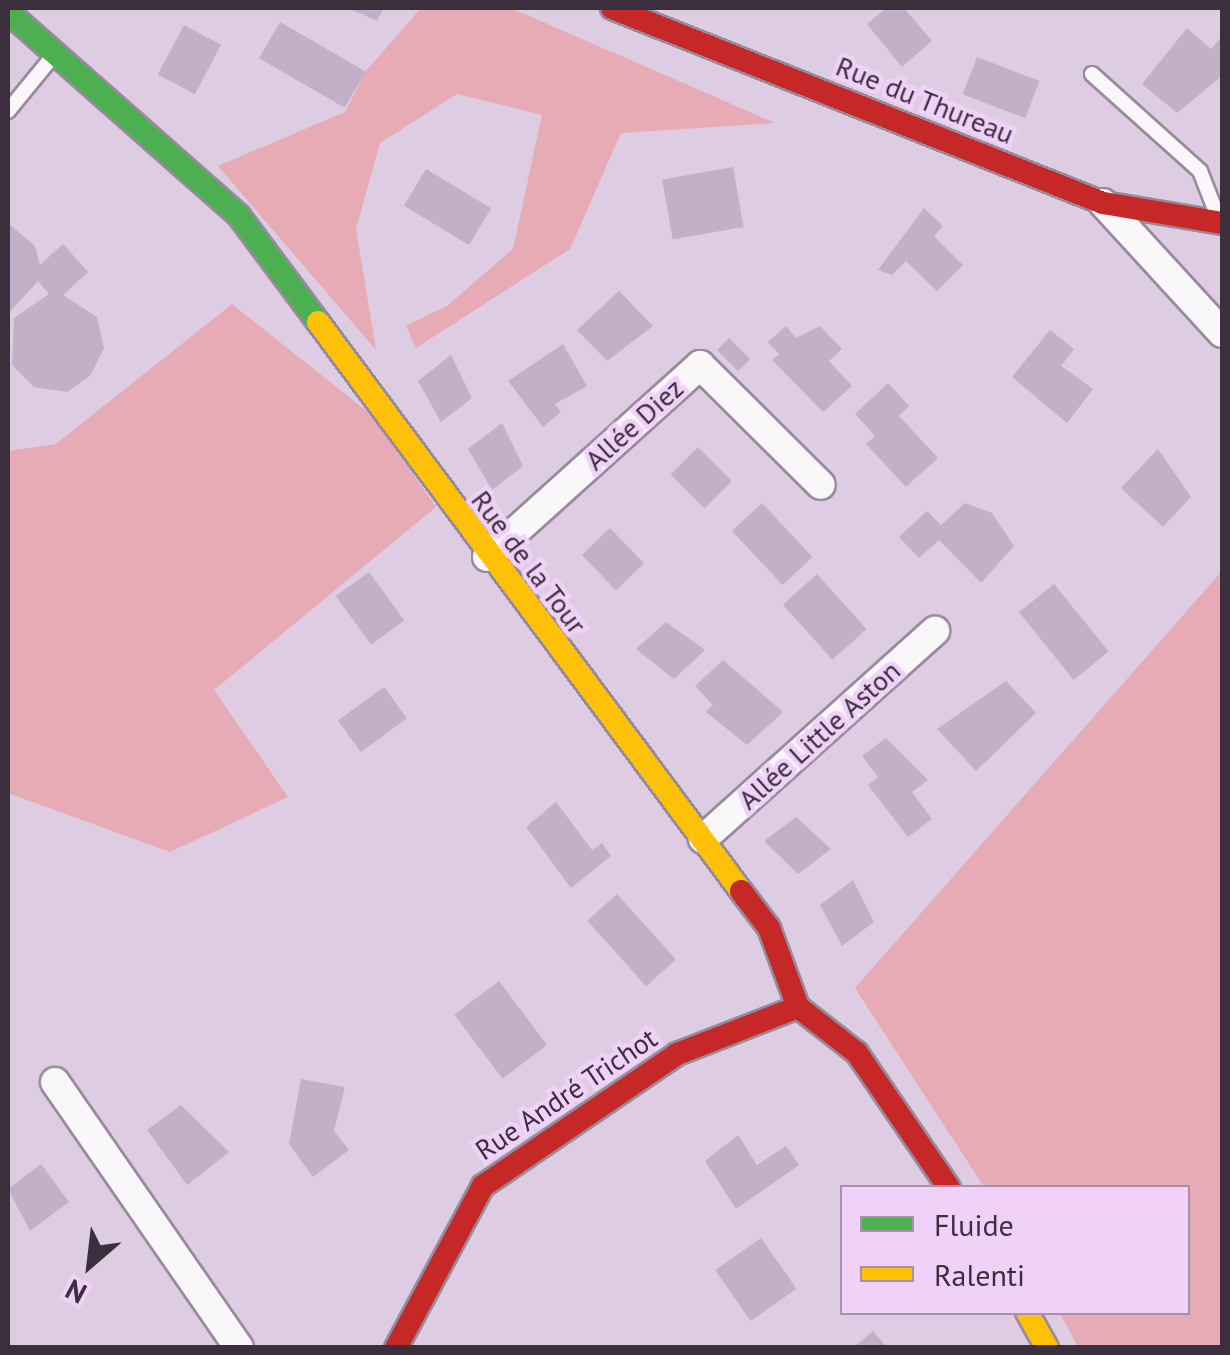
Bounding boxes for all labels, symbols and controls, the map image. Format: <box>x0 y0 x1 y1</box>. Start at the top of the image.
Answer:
street label: Rue du Thureau <box>831 49 1019 151</box>
street label: Allée Diez <box>578 371 690 477</box>
street label: Rue de la Tour <box>464 484 594 640</box>
street label: Allée Little Aston <box>731 653 907 817</box>
street label: Rue André Trichot <box>468 1020 664 1168</box>
legend <box>840 1185 1190 1315</box>
text: Fluide <box>934 1205 1014 1244</box>
north arrow <box>40 1215 140 1315</box>
text: Ralenti <box>934 1255 1025 1294</box>
text: N <box>59 1271 92 1313</box>

